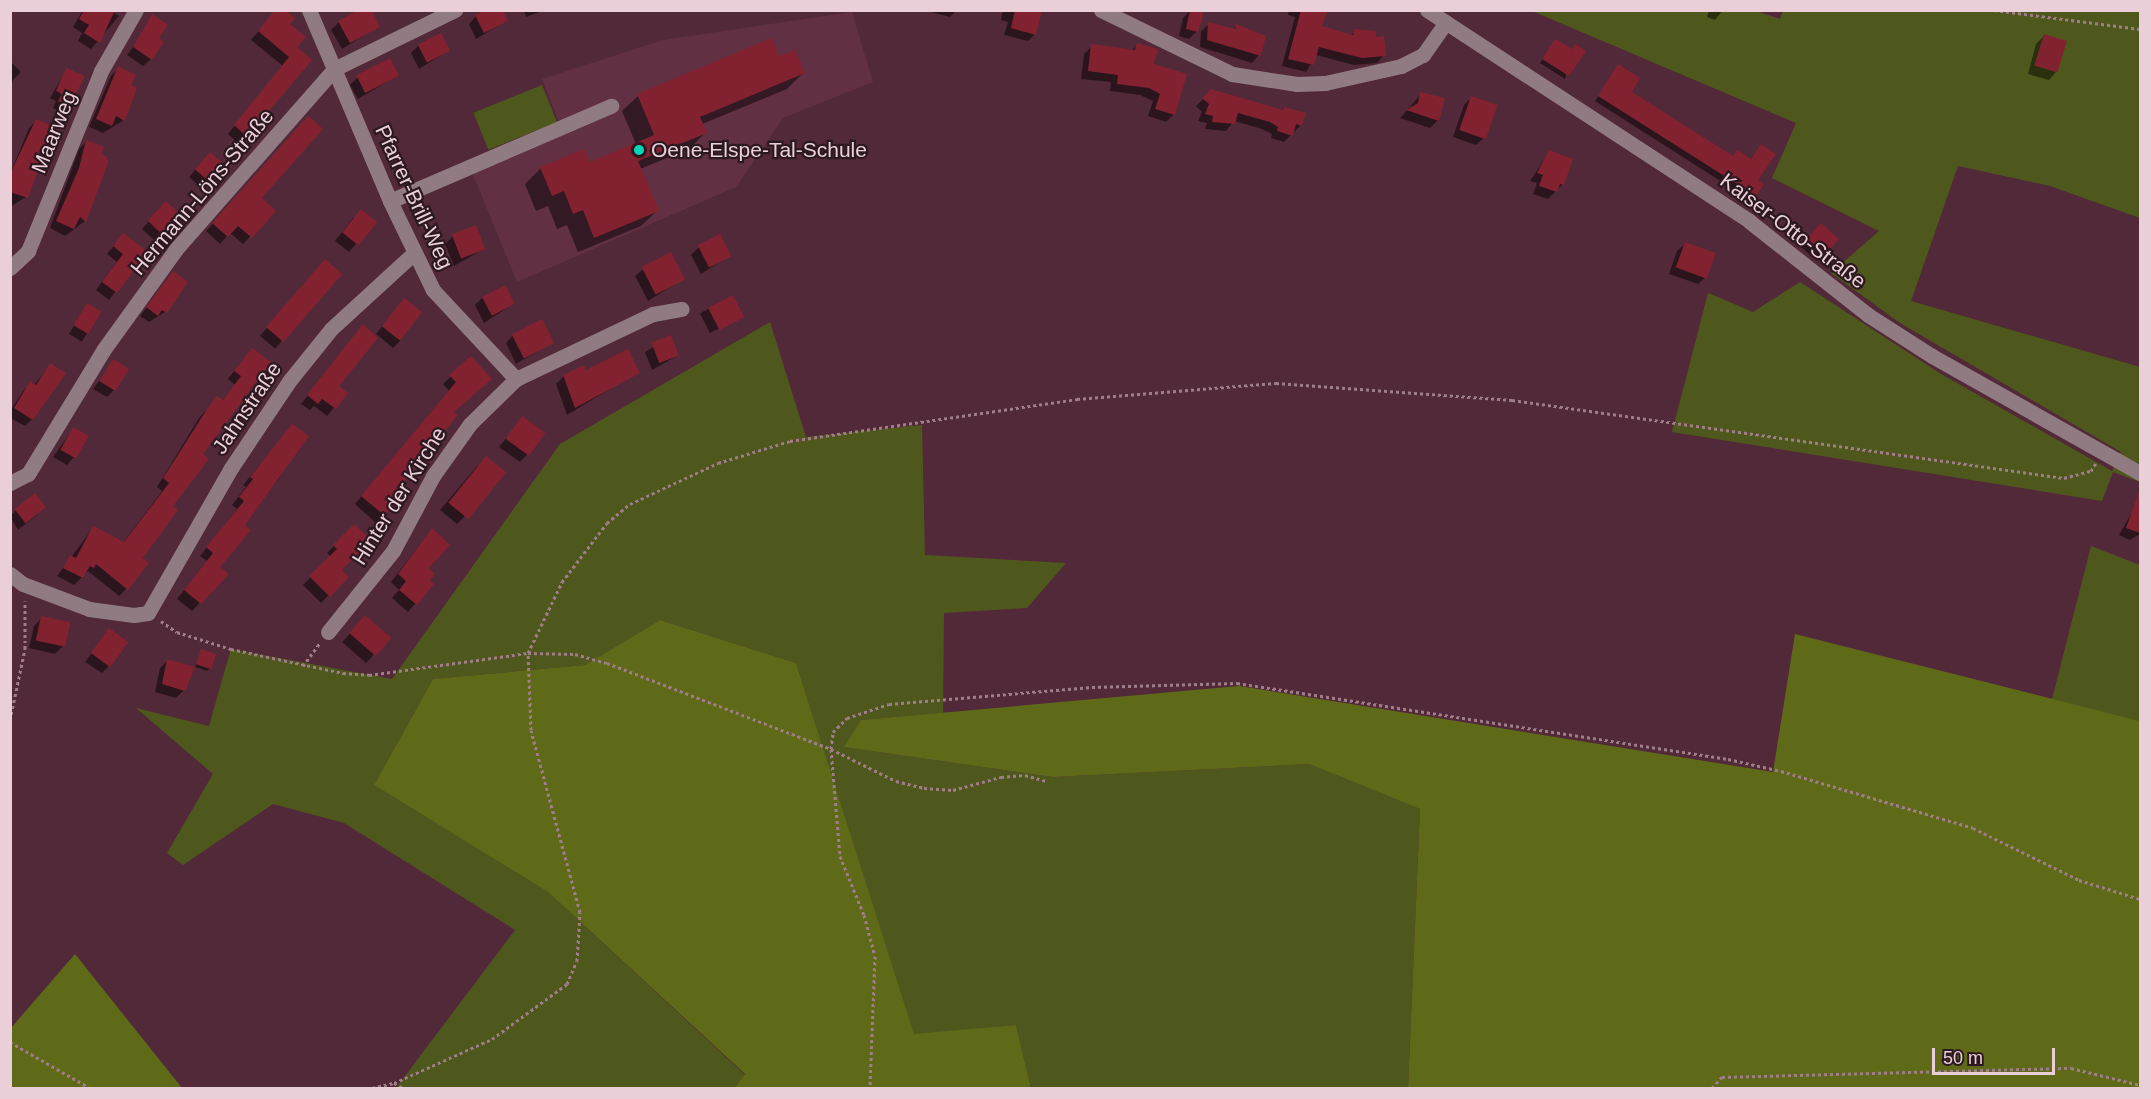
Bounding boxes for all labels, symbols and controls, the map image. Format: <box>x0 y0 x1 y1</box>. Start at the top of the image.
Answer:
street label: Maarweg <box>26 87 82 177</box>
street label: Hermann-Löns-Straße <box>125 104 279 280</box>
street label: Pfarrer-Brill-Weg <box>370 121 458 273</box>
place label: Oene-Elspe-Tal-Schule <box>651 137 867 163</box>
marker: Oene-Elspe-Tal-Schule <box>632 143 646 157</box>
street label: Kaiser-Otto-Straße <box>1715 168 1871 294</box>
street label: Jahnstraße <box>207 357 287 459</box>
street label: Hinter der Kirche <box>347 423 451 569</box>
scale bar <box>1935 1036 2058 1074</box>
text: 50 m <box>1943 1048 1983 1068</box>

